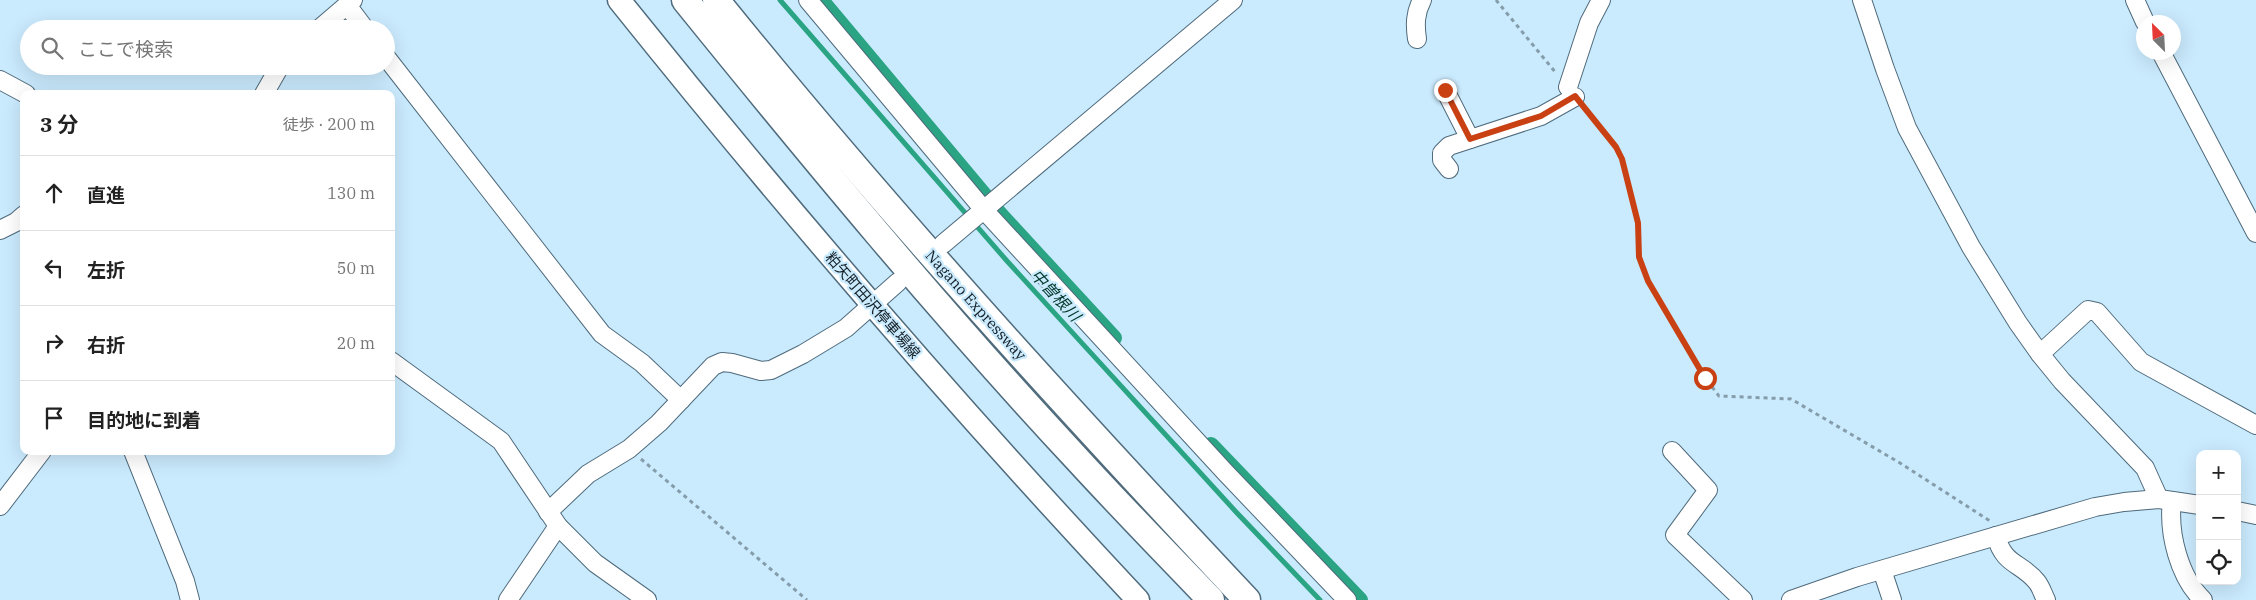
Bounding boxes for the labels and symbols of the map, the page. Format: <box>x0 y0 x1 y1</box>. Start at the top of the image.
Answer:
north arrow <box>2136 15 2181 60</box>
route end <box>1434 79 1457 102</box>
street label: Nagano Expressway <box>922 246 1030 364</box>
street label: 粕矢町田沢停車場線 <box>822 248 924 362</box>
water label: 中曽根川 <box>1027 265 1086 327</box>
route start <box>1694 367 1717 390</box>

